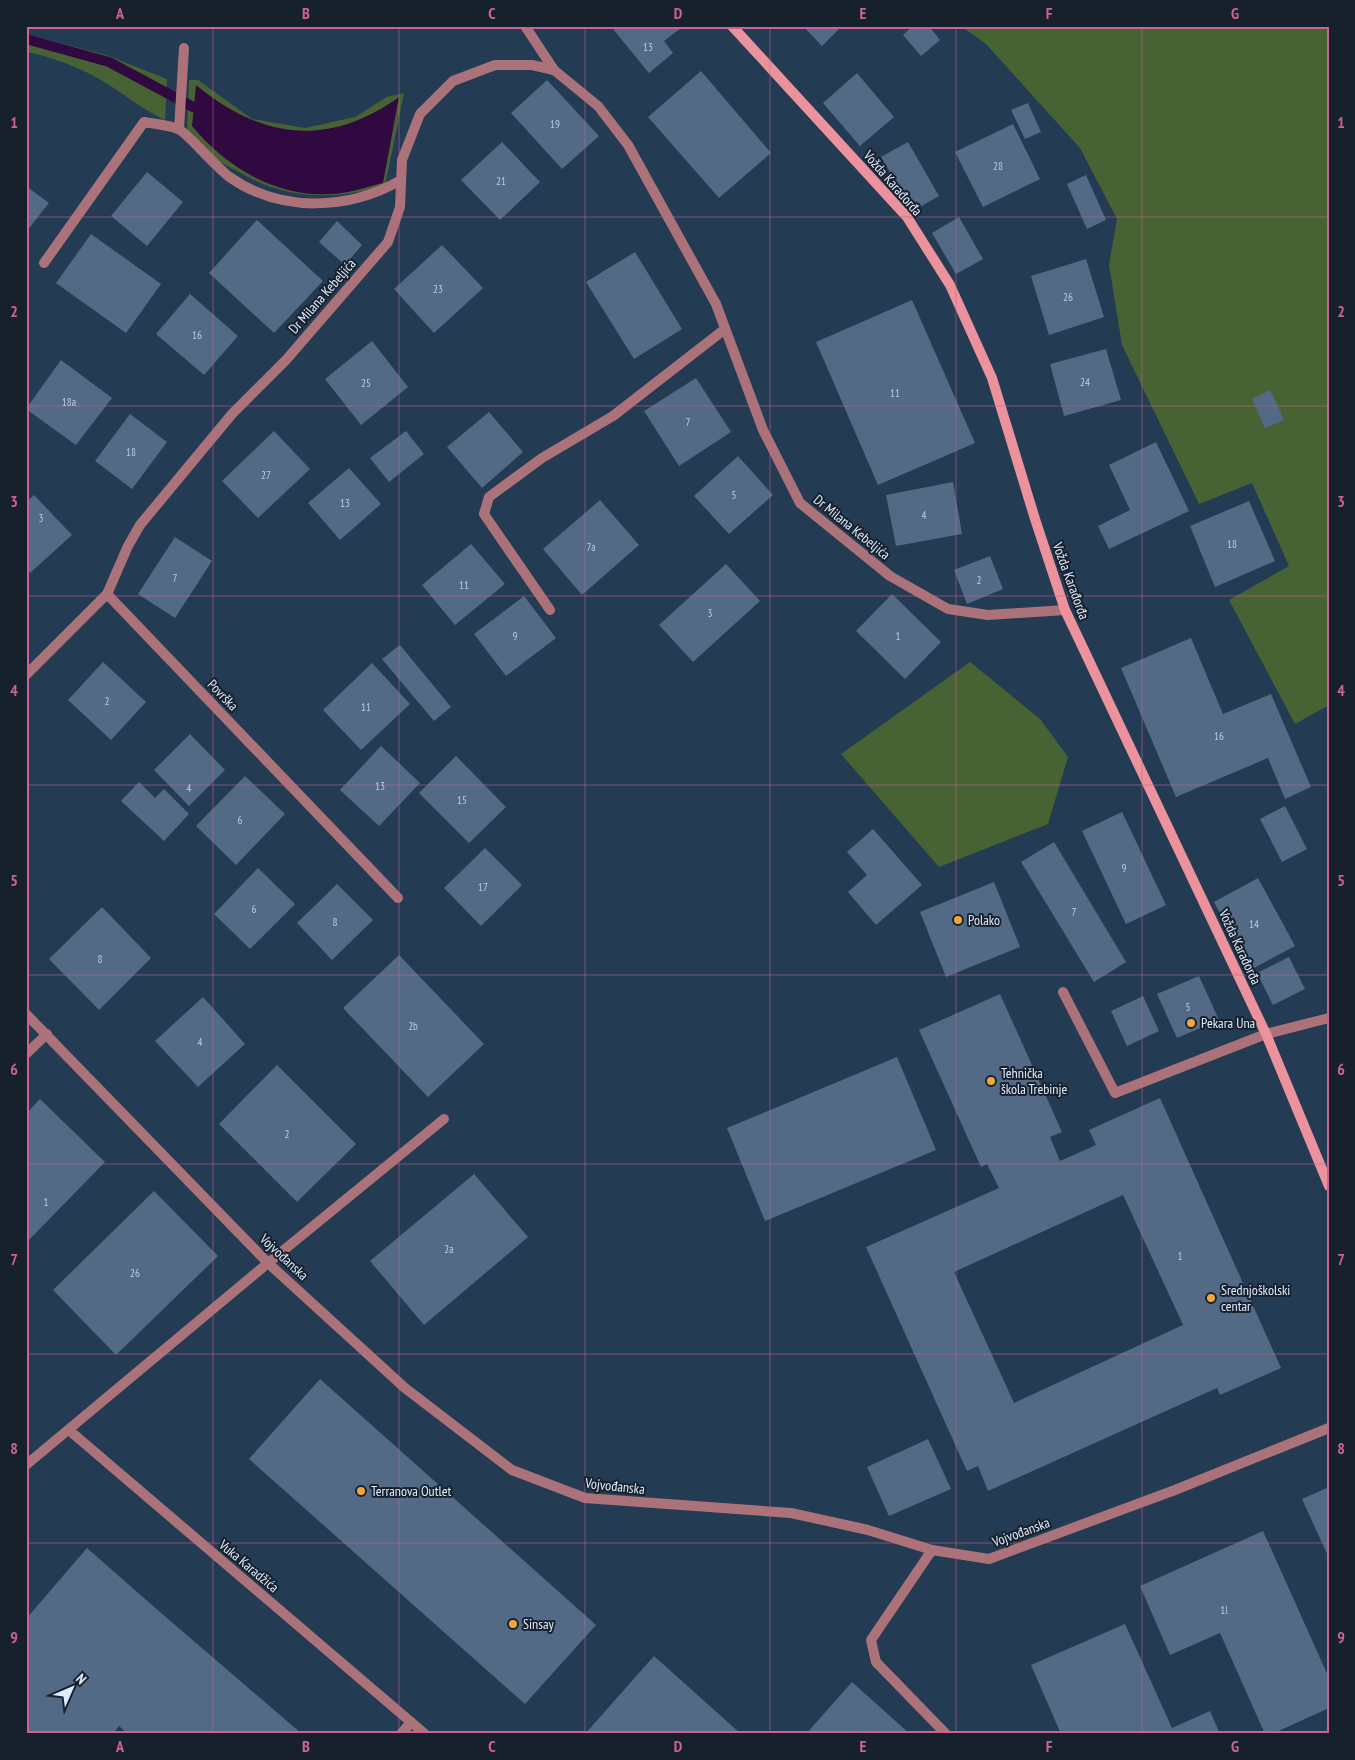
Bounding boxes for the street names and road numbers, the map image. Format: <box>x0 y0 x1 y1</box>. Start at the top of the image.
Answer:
street label: Vožda Karađorđa <box>859 146 926 219</box>
street label: Dr Milana Kebeljića <box>285 255 359 337</box>
street label: Dr Milana Kebeljića <box>810 491 894 563</box>
street label: Vožda Karađorđa <box>1048 539 1093 622</box>
street label: Površka <box>204 675 242 715</box>
street label: Vožda Karađorđa <box>1214 906 1265 987</box>
street label: Vojvođanska <box>255 1229 312 1284</box>
street label: Vojvođanska <box>583 1474 646 1498</box>
street label: Vojvođanska <box>989 1513 1052 1551</box>
street label: Vuka Karadžića <box>215 1535 283 1596</box>

